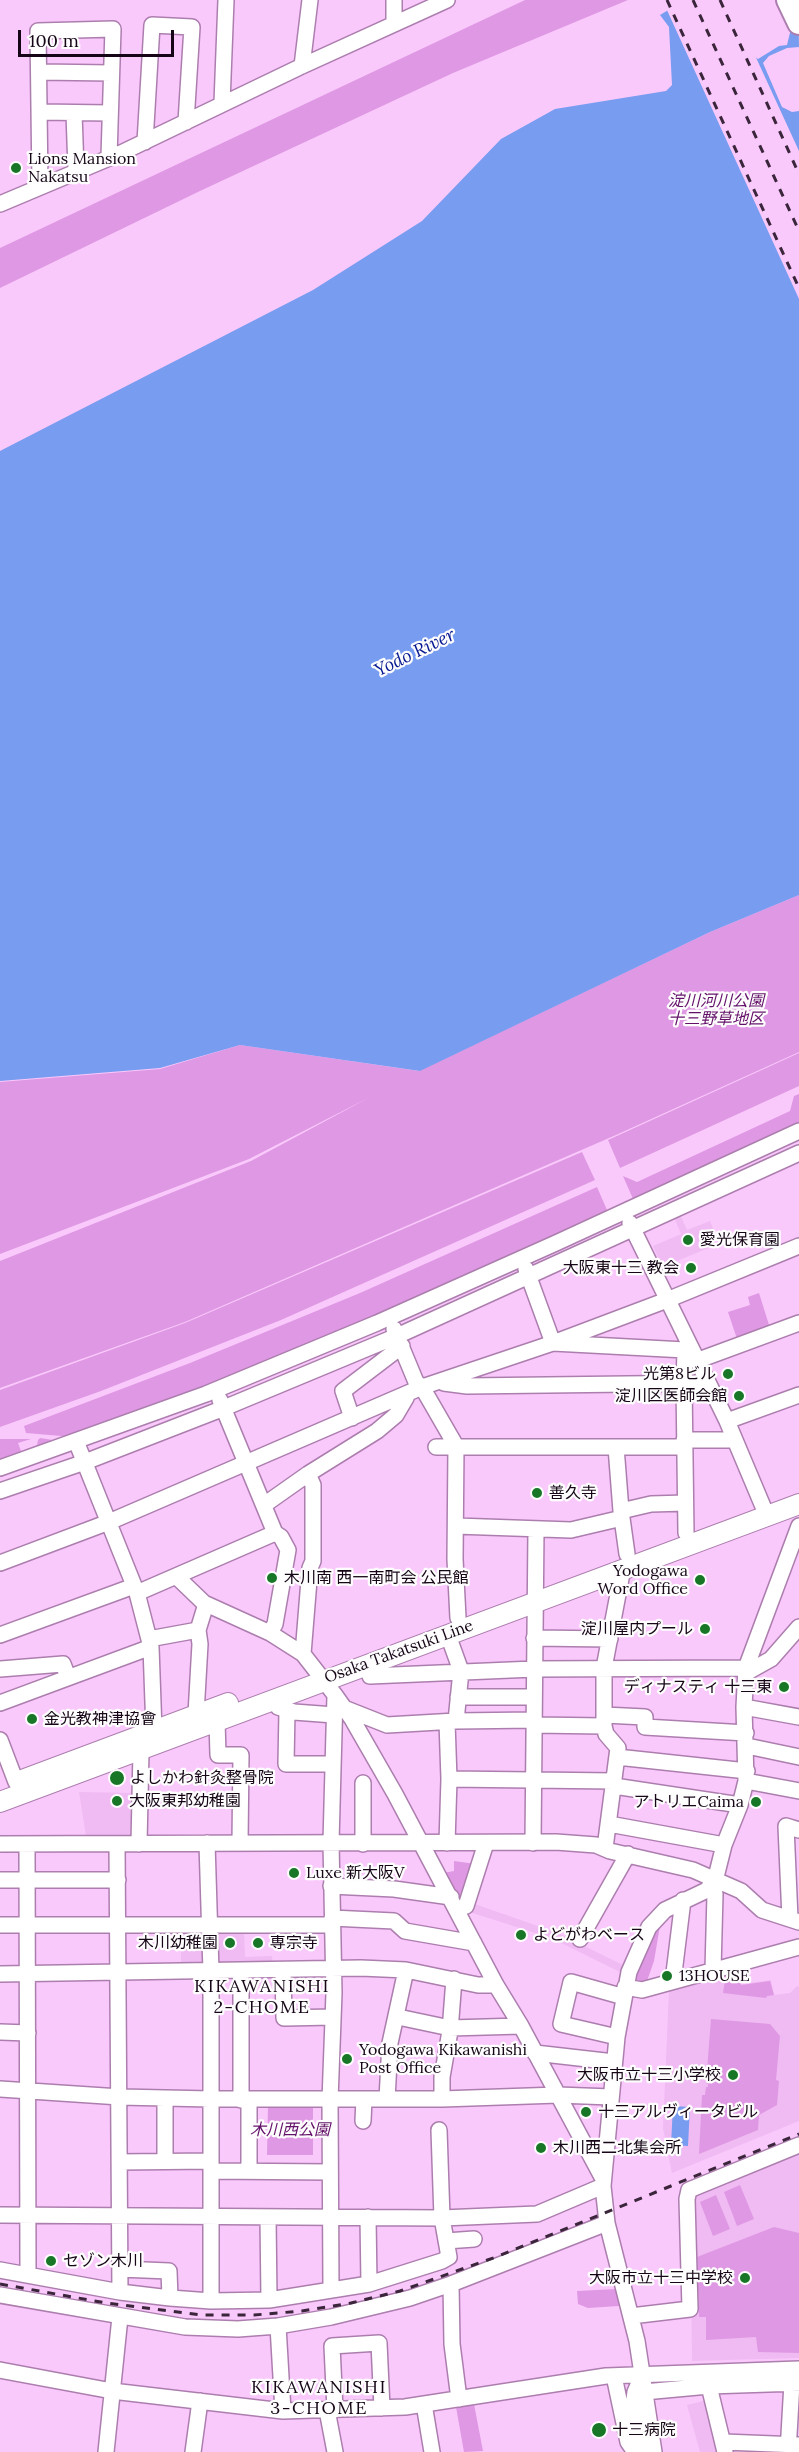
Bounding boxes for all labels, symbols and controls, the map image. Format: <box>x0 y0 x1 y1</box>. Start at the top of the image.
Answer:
scale bar <box>21 18 177 56</box>
text: 100 m <box>29 29 79 52</box>
place label: Lions Mansion Nakatsu <box>28 149 136 187</box>
marker: Lions Mansion Nakatsu <box>9 161 23 175</box>
water label: Yodo River <box>371 624 459 682</box>
park label: 淀川河川公園 十三野草地区 <box>668 991 764 1029</box>
place label: 愛光保育園 <box>700 1230 780 1250</box>
marker: 愛光保育園 <box>681 1233 695 1247</box>
place label: 大阪東十三 教会 <box>563 1258 679 1278</box>
marker: 大阪東十三 教会 <box>684 1261 698 1275</box>
place label: 光第8ビル <box>643 1364 716 1384</box>
marker: 光第8ビル <box>721 1367 735 1381</box>
place label: 淀川区医師会館 <box>615 1386 727 1406</box>
marker: 淀川区医師会館 <box>732 1389 746 1403</box>
place label: 善久寺 <box>549 1483 597 1503</box>
marker: 善久寺 <box>530 1486 544 1500</box>
place label: Yodogawa Word Office <box>597 1561 688 1599</box>
place label: 木川南 西一南町会 公民館 <box>284 1568 468 1588</box>
marker: 木川南 西一南町会 公民館 <box>265 1571 279 1585</box>
marker: Yodogawa Word Office <box>693 1573 707 1587</box>
street label: Osaka Takatsuki Line <box>322 1616 476 1688</box>
place label: 淀川屋内プール <box>581 1619 693 1639</box>
marker: 淀川屋内プール <box>698 1622 712 1636</box>
place label: ディナスティ 十三東 <box>624 1677 772 1697</box>
marker: ディナスティ 十三東 <box>777 1680 791 1694</box>
place label: 金光教神津協會 <box>44 1709 156 1729</box>
marker: 金光教神津協會 <box>25 1712 39 1726</box>
place label: よしかわ針灸整骨院 <box>130 1768 274 1788</box>
marker: よしかわ針灸整骨院 <box>108 1769 126 1787</box>
place label: 大阪東邦幼稚園 <box>129 1791 241 1811</box>
place label: アトリエCaima <box>634 1792 744 1812</box>
marker: 大阪東邦幼稚園 <box>110 1794 124 1808</box>
marker: アトリエCaima <box>749 1795 763 1809</box>
place label: Luxe 新大阪V <box>306 1863 405 1883</box>
marker: Luxe 新大阪V <box>287 1866 301 1880</box>
place label: よどがわベース <box>533 1925 645 1945</box>
marker: よどがわベース <box>514 1928 528 1942</box>
place label: 木川幼稚園 <box>138 1933 218 1953</box>
place label: 専宗寺 <box>270 1933 318 1953</box>
marker: 木川幼稚園 <box>223 1936 237 1950</box>
marker: 専宗寺 <box>251 1936 265 1950</box>
place label: 13HOUSE <box>679 1966 750 1986</box>
marker: 13HOUSE <box>660 1969 674 1983</box>
district label: KIKAWANISHI 2-CHOME <box>194 1976 330 2018</box>
place label: Yodogawa Kikawanishi Post Office <box>359 2040 527 2078</box>
marker: Yodogawa Kikawanishi Post Office <box>340 2052 354 2066</box>
place label: 大阪市立十三小学校 <box>577 2065 721 2085</box>
marker: 大阪市立十三小学校 <box>726 2068 740 2082</box>
place label: 十三アルヴィータビル <box>598 2102 758 2122</box>
marker: 十三アルヴィータビル <box>579 2105 593 2119</box>
park label: 木川西公園 <box>250 2120 330 2140</box>
place label: 木川西二北集会所 <box>553 2138 681 2158</box>
marker: 木川西二北集会所 <box>534 2141 548 2155</box>
place label: セゾン木川 <box>63 2251 143 2271</box>
marker: セゾン木川 <box>44 2254 58 2268</box>
place label: 大阪市立十三中学校 <box>589 2268 733 2288</box>
marker: 大阪市立十三中学校 <box>738 2271 752 2285</box>
district label: KIKAWANISHI 3-CHOME <box>251 2377 387 2420</box>
place label: 十三病院 <box>612 2420 676 2440</box>
marker: 十三病院 <box>590 2421 608 2439</box>

